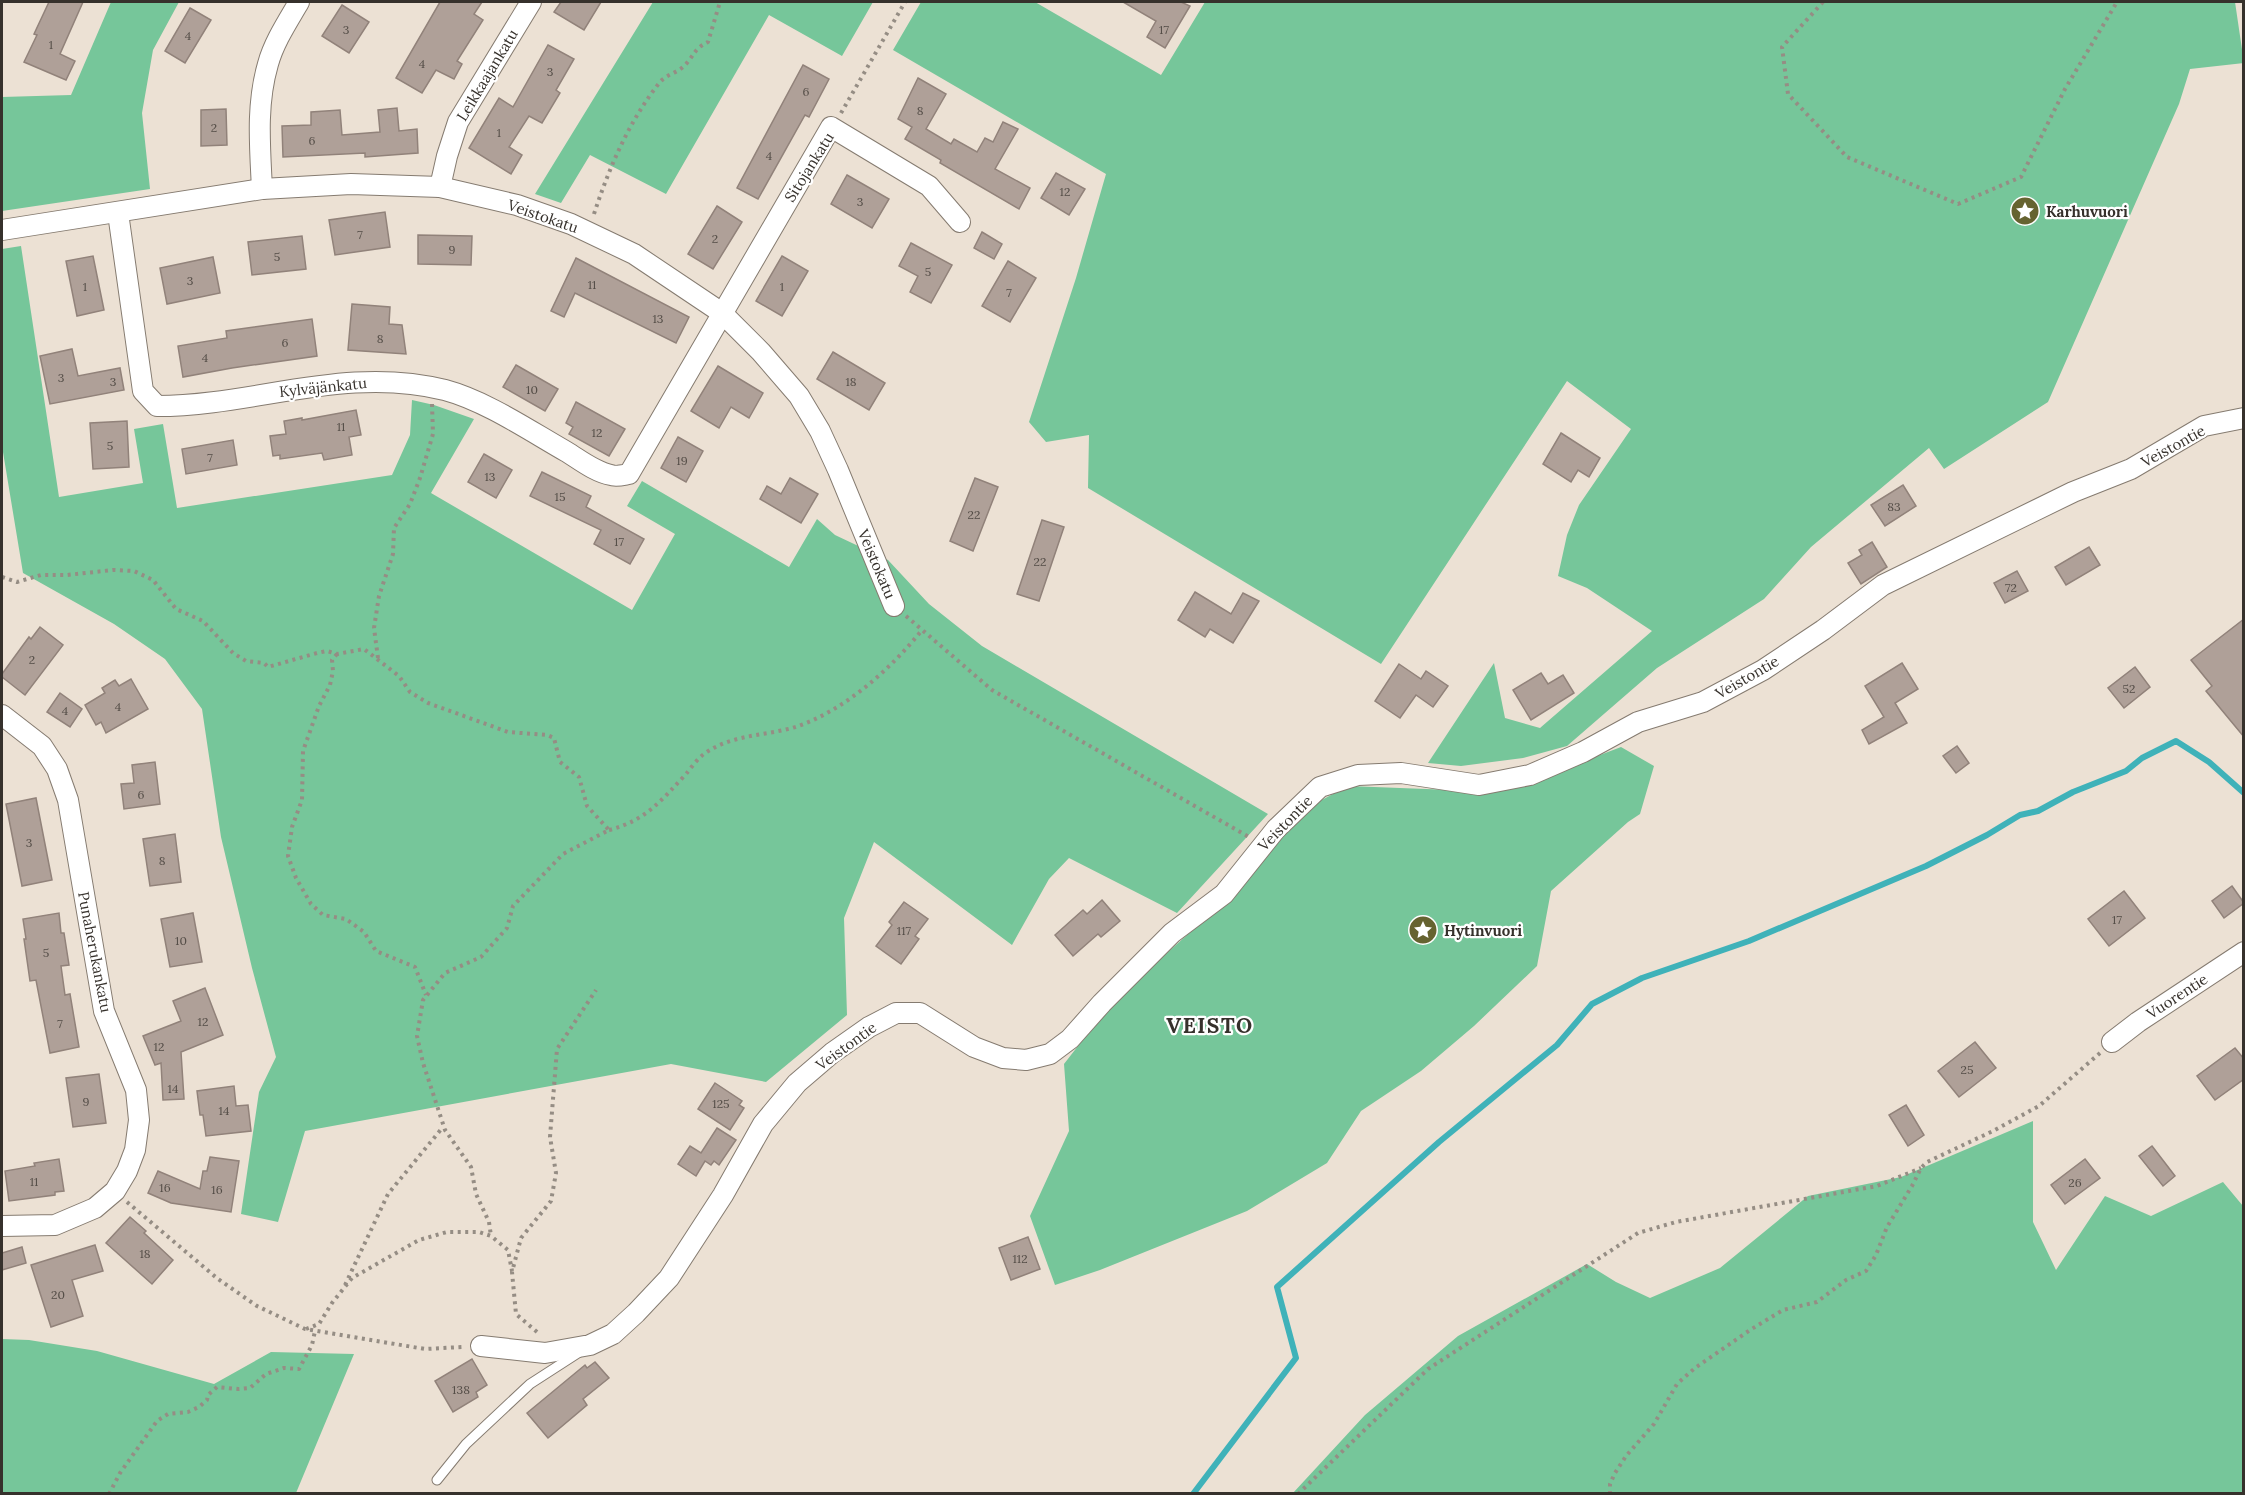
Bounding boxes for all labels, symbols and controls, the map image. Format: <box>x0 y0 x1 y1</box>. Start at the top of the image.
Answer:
house number: 3 <box>343 22 350 37</box>
house number: 17 <box>1159 22 1169 37</box>
street label: Leikkaajankatu <box>452 26 522 124</box>
house number: 4 <box>185 28 192 43</box>
house number: 1 <box>49 37 53 52</box>
house number: 4 <box>419 56 426 71</box>
house number: 3 <box>547 64 554 79</box>
house number: 6 <box>803 84 810 99</box>
house number: 8 <box>917 103 924 118</box>
house number: 2 <box>211 120 217 135</box>
house number: 1 <box>497 125 501 140</box>
street label: Sitojankatu <box>780 129 838 205</box>
house number: 6 <box>309 133 316 148</box>
house number: 4 <box>766 148 773 163</box>
house number: 12 <box>1060 184 1070 199</box>
house number: 3 <box>857 194 864 209</box>
street label: Veistokatu <box>504 195 581 237</box>
place icon: Karhuvuori <box>2009 195 2041 227</box>
place label: Karhuvuori <box>2046 202 2128 221</box>
house number: 7 <box>357 227 363 242</box>
house number: 2 <box>712 231 718 246</box>
house number: 9 <box>449 242 456 257</box>
house number: 5 <box>274 249 280 264</box>
house number: 5 <box>925 264 931 279</box>
house number: 3 <box>187 273 194 288</box>
house number: 11 <box>588 277 596 292</box>
house number: 1 <box>83 279 87 294</box>
house number: 1 <box>780 279 784 294</box>
house number: 7 <box>1006 285 1012 300</box>
house number: 13 <box>652 311 664 326</box>
house number: 8 <box>377 331 384 346</box>
house number: 6 <box>282 335 289 350</box>
house number: 4 <box>202 350 209 365</box>
house number: 3 <box>58 370 65 385</box>
street label: Kylväjänkatu <box>278 373 368 401</box>
house number: 3 <box>110 374 117 389</box>
house number: 18 <box>845 374 857 389</box>
house number: 10 <box>526 382 538 397</box>
house number: 11 <box>337 419 345 434</box>
street label: Veistontie <box>2137 421 2208 472</box>
house number: 12 <box>592 425 602 440</box>
house number: 5 <box>107 438 113 453</box>
house number: 7 <box>207 450 213 465</box>
house number: 19 <box>676 453 688 468</box>
house number: 13 <box>484 469 496 484</box>
house number: 15 <box>555 489 565 504</box>
house number: 83 <box>1887 499 1901 514</box>
house number: 22 <box>968 507 980 522</box>
street label: Veistokatu <box>853 526 900 602</box>
house number: 17 <box>614 534 624 549</box>
house number: 22 <box>1034 554 1046 569</box>
house number: 72 <box>2005 580 2017 595</box>
street label: Veistontie <box>1711 651 1782 703</box>
house number: 2 <box>29 652 35 667</box>
house number: 52 <box>2123 681 2135 696</box>
house number: 4 <box>115 699 122 714</box>
house number: 4 <box>62 703 69 718</box>
house number: 6 <box>138 787 145 802</box>
street label: Veistontie <box>1253 791 1316 856</box>
house number: 3 <box>26 835 33 850</box>
house number: 8 <box>159 853 166 868</box>
street label: Punaherukankatu <box>74 890 116 1014</box>
house number: 17 <box>2112 912 2122 927</box>
place icon: Hytinvuori <box>1407 914 1439 946</box>
place label: Hytinvuori <box>1444 921 1522 940</box>
house number: 117 <box>897 923 912 938</box>
house number: 10 <box>175 933 187 948</box>
house number: 5 <box>43 945 49 960</box>
street label: Vuorentie <box>2142 969 2211 1023</box>
district label: VEISTO <box>1166 1012 1254 1039</box>
house number: 12 <box>198 1014 208 1029</box>
house number: 7 <box>57 1016 63 1031</box>
street label: Veistontie <box>811 1018 880 1075</box>
house number: 12 <box>154 1039 164 1054</box>
house number: 25 <box>1961 1062 1973 1077</box>
house number: 14 <box>168 1081 179 1096</box>
house number: 9 <box>83 1094 90 1109</box>
house number: 125 <box>712 1096 730 1111</box>
house number: 14 <box>219 1103 230 1118</box>
house number: 11 <box>30 1174 38 1189</box>
house number: 26 <box>2068 1175 2082 1190</box>
house number: 16 <box>159 1180 171 1195</box>
house number: 16 <box>211 1182 223 1197</box>
house number: 18 <box>139 1246 151 1261</box>
house number: 112 <box>1012 1251 1028 1266</box>
house number: 20 <box>51 1287 65 1302</box>
house number: 138 <box>452 1382 470 1397</box>

